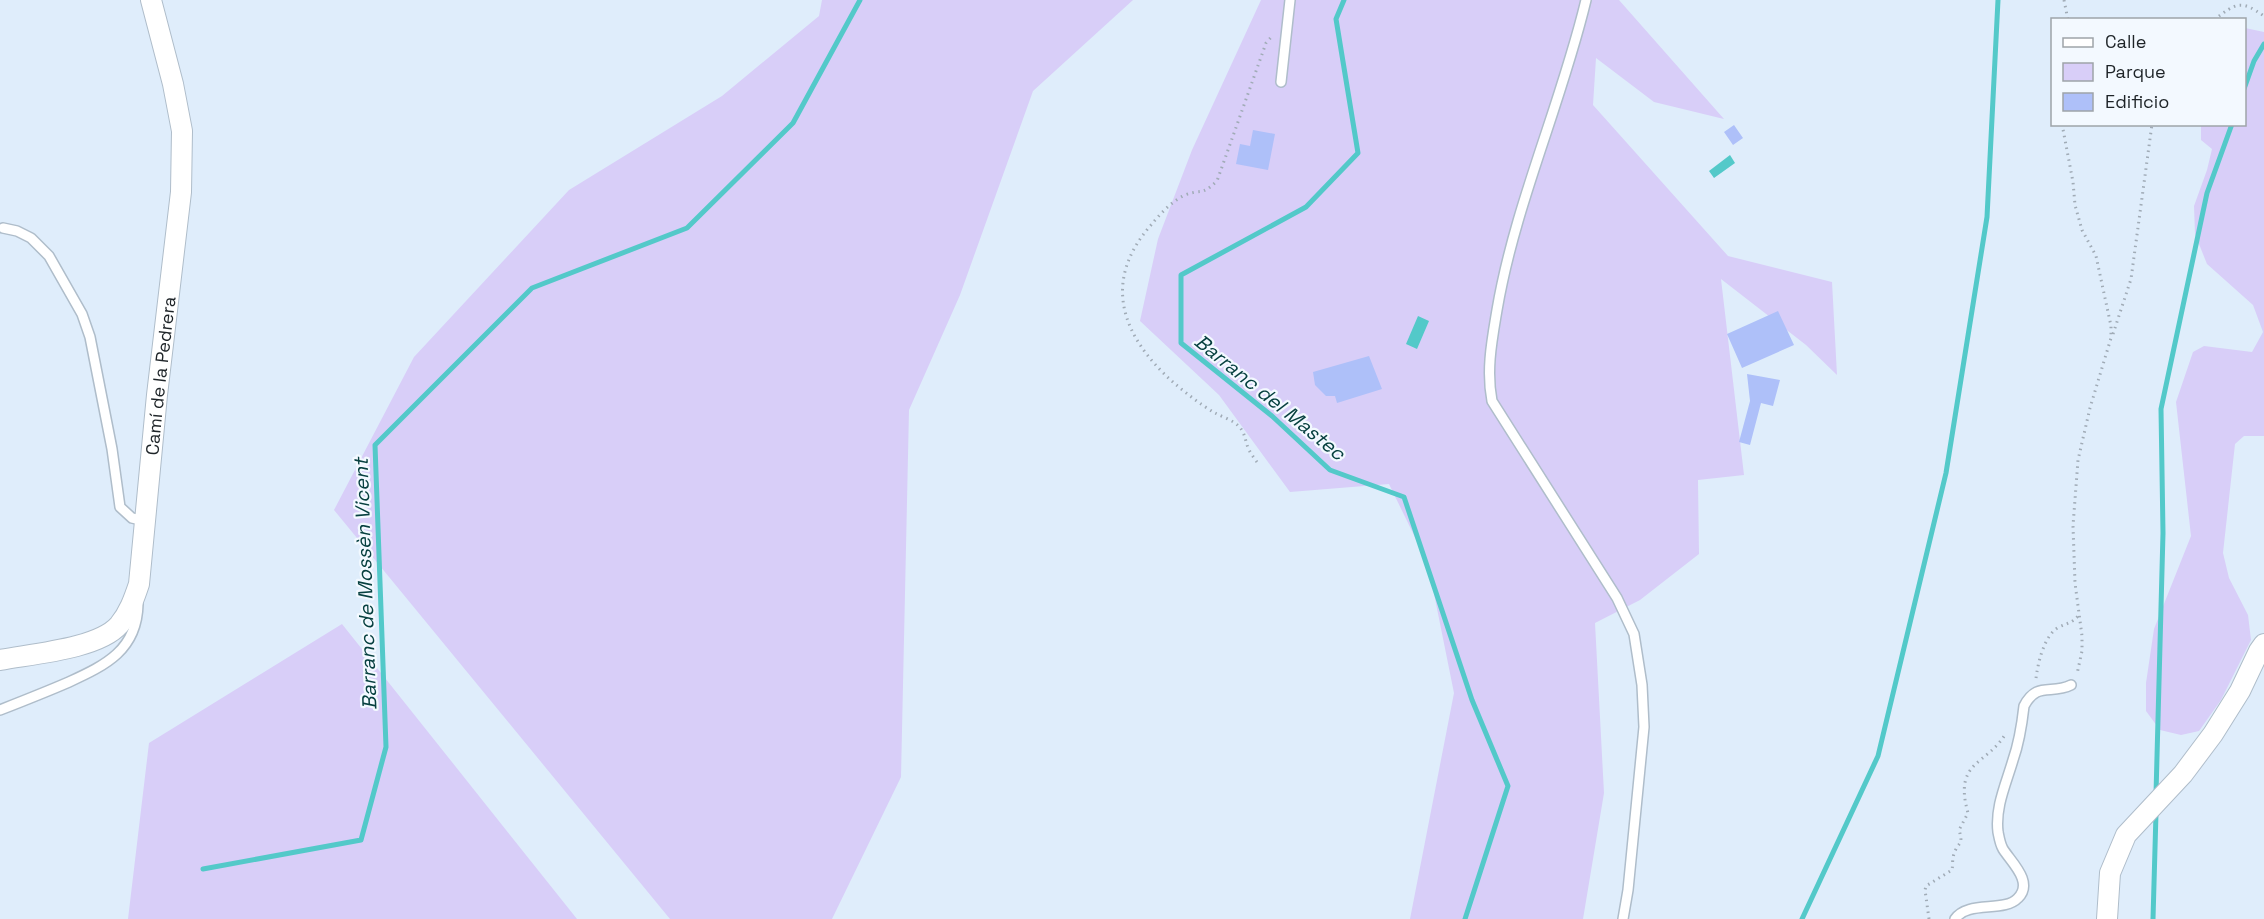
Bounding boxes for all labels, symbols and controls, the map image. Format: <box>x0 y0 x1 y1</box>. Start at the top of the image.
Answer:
legend <box>2051 18 2246 126</box>
text: Calle <box>2105 30 2146 53</box>
text: Parque <box>2105 60 2166 83</box>
text: Edificio <box>2105 90 2169 113</box>
street label: Camí de la Pedrera <box>140 295 180 456</box>
water label: Barranc del Mastec <box>1189 328 1352 467</box>
water label: Barranc de Mossèn Vicent <box>348 456 382 710</box>

